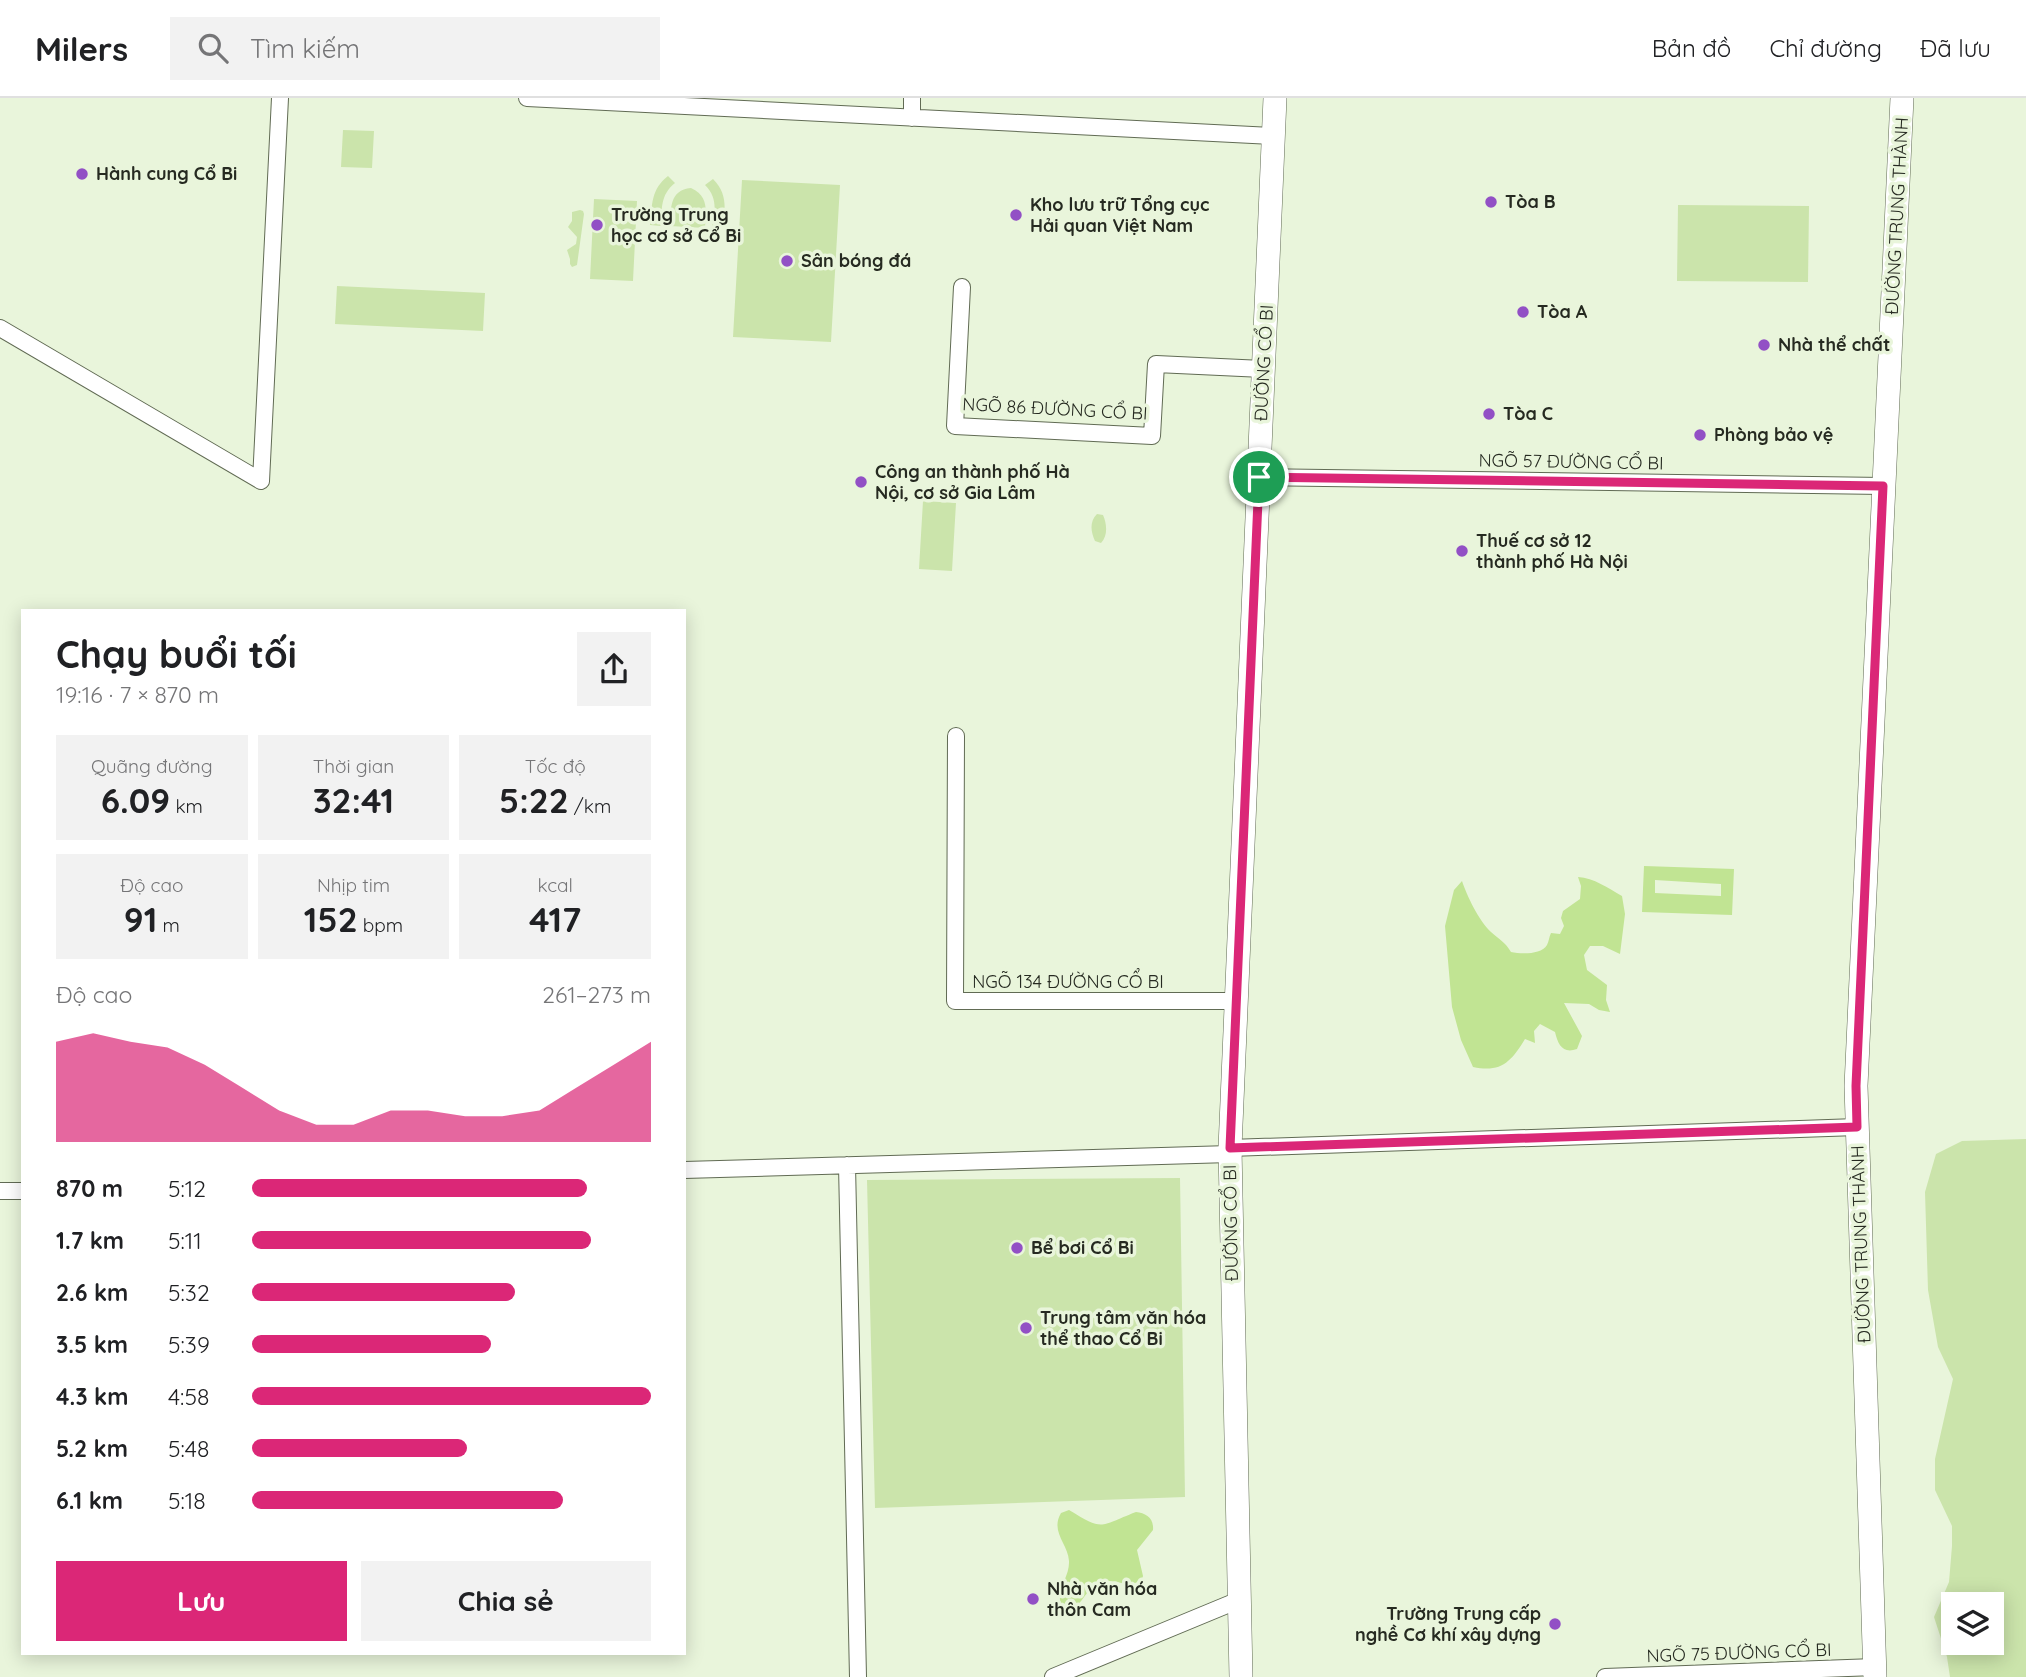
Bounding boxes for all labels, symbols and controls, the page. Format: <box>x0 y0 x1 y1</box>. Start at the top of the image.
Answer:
search box <box>170 17 660 80</box>
text: Milers <box>35 28 128 69</box>
icon: search <box>194 29 232 67</box>
text: Tìm kiếm <box>250 32 360 65</box>
text: Bản đồ <box>1652 33 1731 63</box>
text: Chỉ đường <box>1769 33 1882 63</box>
text: Đã lưu <box>1920 33 1991 63</box>
street label: ĐƯỜNG TRUNG THÀNH <box>1880 117 1913 315</box>
place label: Hành cung Cổ Bi <box>96 162 237 185</box>
marker: Hành cung Cổ Bi <box>74 166 90 182</box>
place label: Tòa B <box>1505 190 1556 213</box>
place label: Kho lưu trữ Tổng cục Hải quan Việt Nam <box>1030 193 1209 237</box>
marker: Tòa B <box>1483 194 1499 210</box>
place label: Trường Trung học cơ sở Cổ Bi <box>611 203 741 247</box>
marker: Kho lưu trữ Tổng cục Hải quan Việt Nam <box>1008 207 1024 223</box>
marker: Trường Trung học cơ sở Cổ Bi <box>589 217 605 233</box>
place label: Sân bóng đá <box>801 249 911 272</box>
marker: Sân bóng đá <box>779 253 795 269</box>
place label: Tòa A <box>1537 300 1588 323</box>
street label: ĐƯỜNG CỔ BI <box>1247 304 1278 422</box>
marker: Tòa A <box>1515 304 1531 320</box>
place label: Nhà thể chất <box>1778 333 1890 356</box>
marker: Nhà thể chất <box>1756 337 1772 353</box>
street label: NGÕ 86 ĐƯỜNG CỔ BI <box>962 390 1148 425</box>
place label: Tòa C <box>1503 402 1553 425</box>
marker: Tòa C <box>1481 406 1497 422</box>
place label: Phòng bảo vệ <box>1714 423 1833 446</box>
marker: Phòng bảo vệ <box>1692 427 1708 443</box>
street label: NGÕ 57 ĐƯỜNG CỔ BI <box>1478 446 1664 475</box>
pin <box>1229 447 1289 507</box>
icon: arrive <box>1240 458 1278 496</box>
place label: Công an thành phố Hà Nội, cơ sở Gia Lâm <box>875 460 1070 504</box>
marker: Công an thành phố Hà Nội, cơ sở Gia Lâm <box>853 474 869 490</box>
place label: Thuế cơ sở 12 thành phố Hà Nội <box>1476 529 1628 573</box>
marker: Thuế cơ sở 12 thành phố Hà Nội <box>1454 543 1470 559</box>
text: Chạy buổi tối <box>56 630 297 678</box>
button: share <box>577 632 651 706</box>
text: 19:16 · 7 × 870 m <box>56 680 219 709</box>
text: Quãng đường <box>91 754 213 778</box>
text: Thời gian <box>313 754 394 778</box>
text: Tốc độ <box>525 754 586 778</box>
text: 6.09 <box>101 778 170 822</box>
text: 32:41 <box>313 778 394 822</box>
text: 5:22 <box>499 778 569 822</box>
text: km <box>170 794 203 818</box>
text: /km <box>569 794 611 818</box>
text: Độ cao <box>120 873 183 897</box>
text: Nhịp tim <box>317 873 390 897</box>
text: kcal <box>537 873 573 897</box>
text: 91 <box>124 897 157 941</box>
text: 152 <box>304 897 358 941</box>
text: 417 <box>529 897 581 941</box>
text: m <box>157 913 180 937</box>
text: bpm <box>358 913 403 937</box>
street label: NGÕ 134 ĐƯỜNG CỔ BI <box>972 968 1164 993</box>
text: Độ cao <box>56 980 132 1009</box>
text: 261–273 m <box>542 980 651 1009</box>
street label: ĐƯỜNG TRUNG THÀNH <box>1846 1145 1875 1343</box>
street label: ĐƯỜNG CỔ BI <box>1216 1164 1243 1282</box>
text: 870 m <box>56 1174 123 1203</box>
text: 5:12 <box>168 1174 206 1203</box>
text: 1.7 km <box>56 1226 124 1255</box>
text: 5:11 <box>168 1226 202 1255</box>
place label: Bể bơi Cổ Bi <box>1031 1236 1134 1259</box>
marker: Bể bơi Cổ Bi <box>1009 1240 1025 1256</box>
text: 2.6 km <box>56 1278 128 1307</box>
text: 5:32 <box>168 1278 210 1307</box>
place label: Trung tâm văn hóa thể thao Cổ Bi <box>1040 1306 1206 1350</box>
marker: Trung tâm văn hóa thể thao Cổ Bi <box>1018 1320 1034 1336</box>
text: 3.5 km <box>56 1330 128 1359</box>
text: 5:39 <box>168 1330 210 1359</box>
text: 4.3 km <box>56 1382 128 1411</box>
text: 4:58 <box>168 1382 209 1411</box>
text: 5.2 km <box>56 1434 128 1463</box>
text: 5:48 <box>168 1434 209 1463</box>
text: 6.1 km <box>56 1486 123 1515</box>
text: 5:18 <box>168 1486 206 1515</box>
button: Lưu <box>56 1561 347 1641</box>
button: Chia sẻ <box>361 1561 651 1641</box>
place label: Nhà văn hóa thôn Cam <box>1047 1577 1157 1621</box>
marker: Nhà văn hóa thôn Cam <box>1025 1591 1041 1607</box>
map controls <box>1941 1592 2004 1655</box>
button: layers <box>1941 1592 2004 1655</box>
place label: Trường Trung cấp nghề Cơ khí xây dựng <box>1355 1602 1541 1646</box>
marker: Trường Trung cấp nghề Cơ khí xây dựng <box>1547 1616 1563 1632</box>
street label: NGÕ 75 ĐƯỜNG CỔ BI <box>1646 1636 1832 1667</box>

